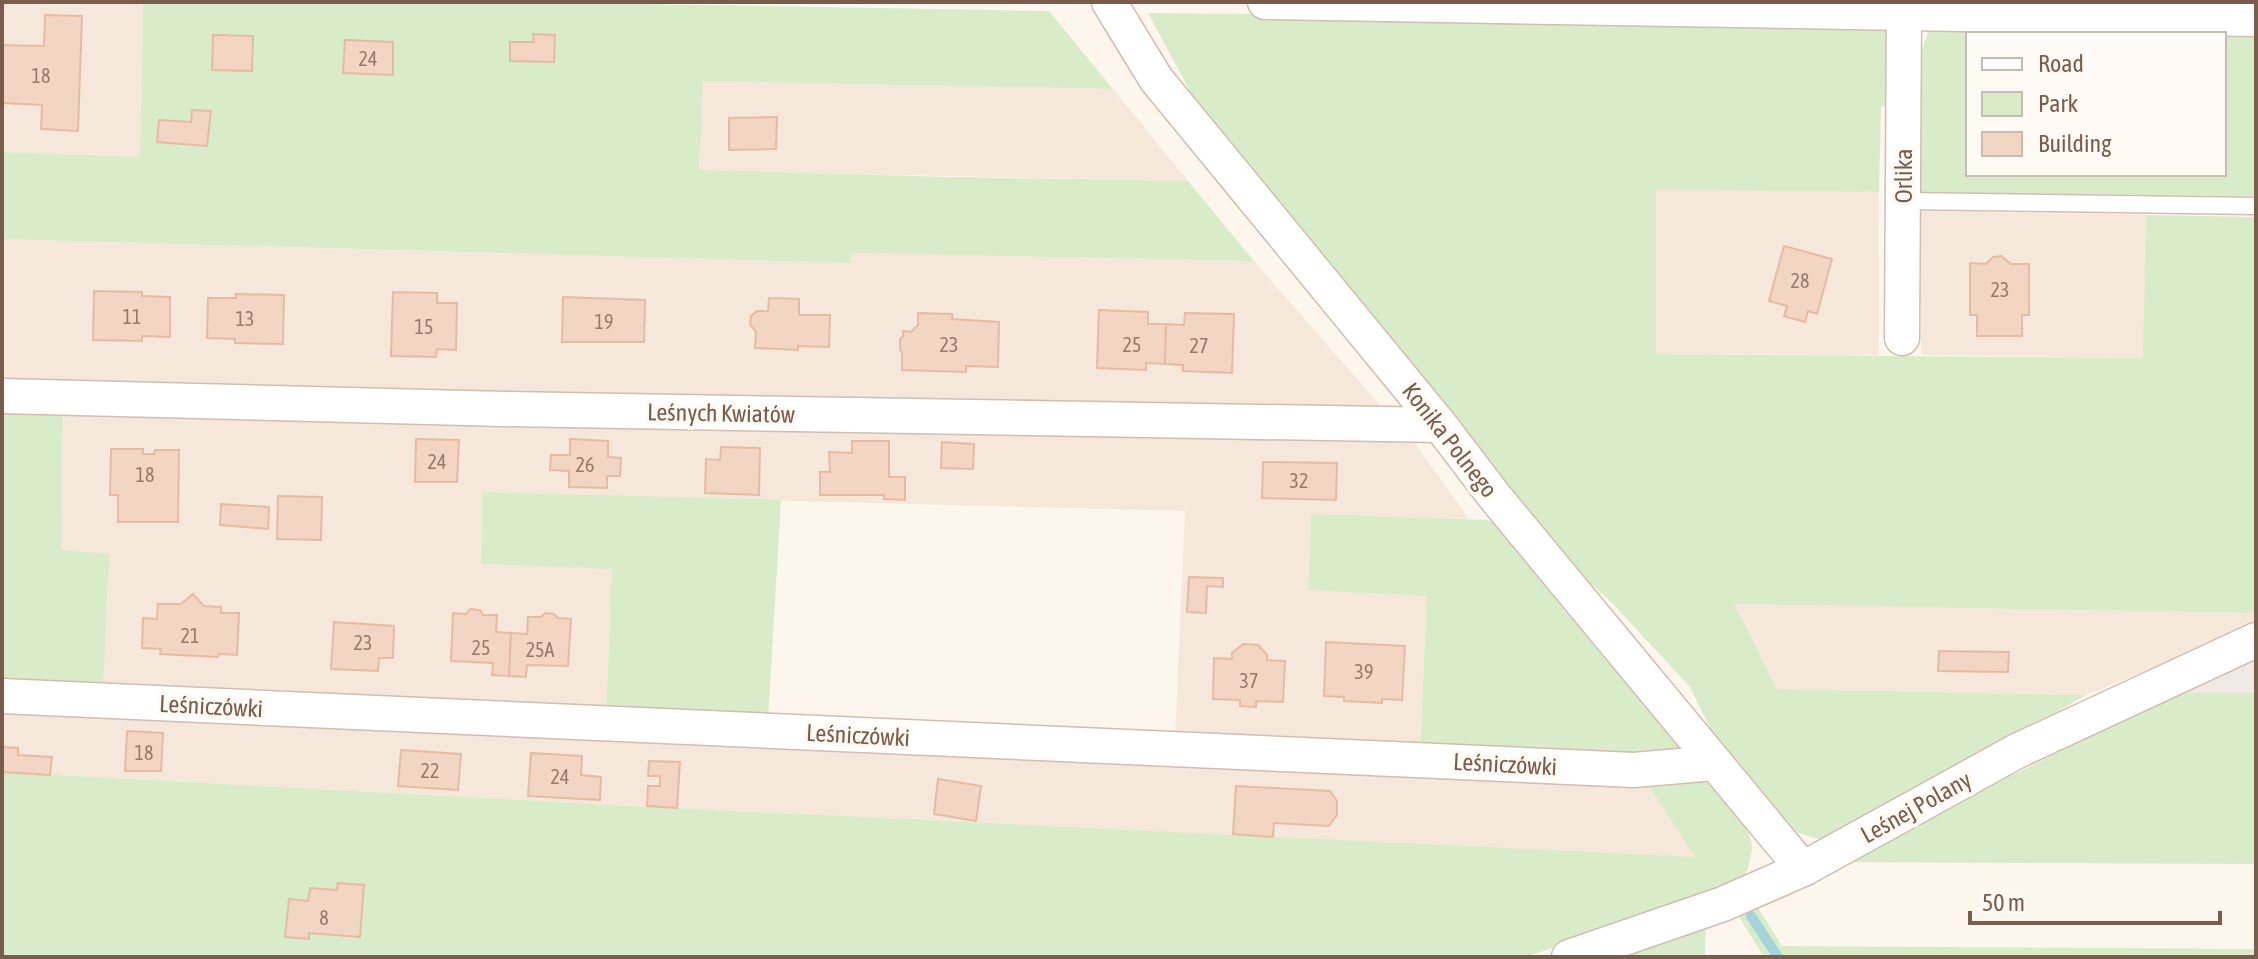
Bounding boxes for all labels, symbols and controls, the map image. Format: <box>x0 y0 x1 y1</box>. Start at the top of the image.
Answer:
legend <box>1966 32 2226 176</box>
house number: 24 <box>359 47 377 70</box>
text: Road <box>2038 50 2084 77</box>
house number: 18 <box>32 64 50 87</box>
text: Park <box>2038 90 2079 117</box>
text: Building <box>2038 130 2112 157</box>
street label: Orlika <box>1890 149 1917 203</box>
house number: 28 <box>1791 269 1809 292</box>
house number: 23 <box>1991 278 2009 301</box>
house number: 11 <box>123 305 141 328</box>
house number: 13 <box>236 307 254 330</box>
house number: 19 <box>595 310 613 333</box>
house number: 15 <box>415 315 433 338</box>
house number: 23 <box>940 333 958 356</box>
house number: 25 <box>1123 333 1141 356</box>
house number: 27 <box>1190 334 1208 357</box>
street label: Konika Polnego <box>1397 377 1503 503</box>
street label: Leśnych Kwiatów <box>647 398 795 428</box>
house number: 24 <box>428 450 446 473</box>
house number: 26 <box>576 453 594 476</box>
house number: 18 <box>136 463 154 486</box>
house number: 32 <box>1290 469 1308 492</box>
house number: 21 <box>181 624 199 647</box>
house number: 23 <box>354 631 372 654</box>
house number: 25 <box>472 636 490 659</box>
house number: 25A <box>526 638 554 661</box>
house number: 39 <box>1355 660 1373 683</box>
house number: 37 <box>1240 669 1258 692</box>
street label: Leśniczówki <box>158 690 264 722</box>
street label: Leśniczówki <box>805 719 911 751</box>
house number: 18 <box>135 741 153 764</box>
street label: Leśniczówki <box>1452 748 1558 780</box>
house number: 22 <box>421 759 439 782</box>
house number: 24 <box>551 765 569 788</box>
street label: Leśnej Polany <box>1856 766 1976 848</box>
scale bar <box>1970 875 2220 925</box>
text: 50 m <box>1982 889 2025 916</box>
house number: 8 <box>319 906 329 929</box>

